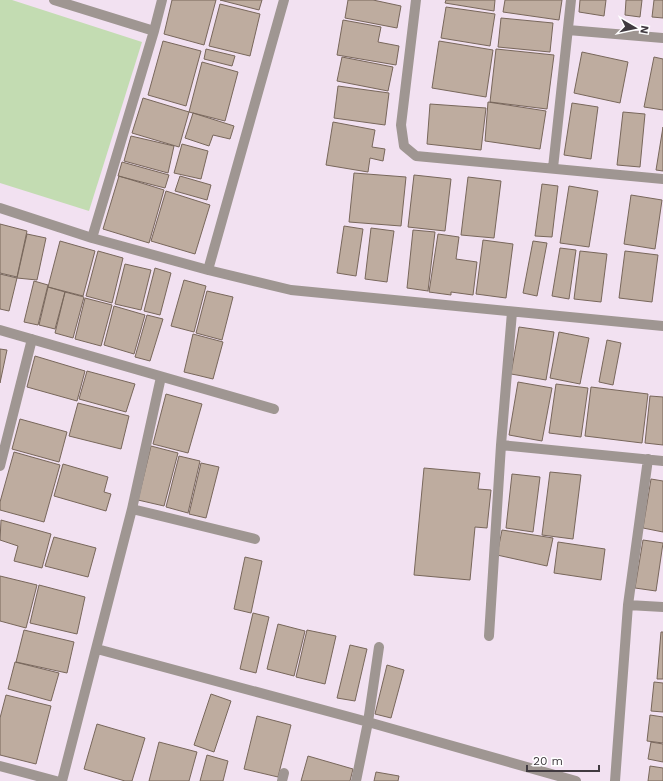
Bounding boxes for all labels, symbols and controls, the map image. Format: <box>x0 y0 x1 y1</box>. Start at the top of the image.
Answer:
north arrow <box>615 8 655 48</box>
text: N <box>637 24 651 35</box>
scale bar <box>527 747 599 773</box>
text: 20 m <box>533 754 563 768</box>

